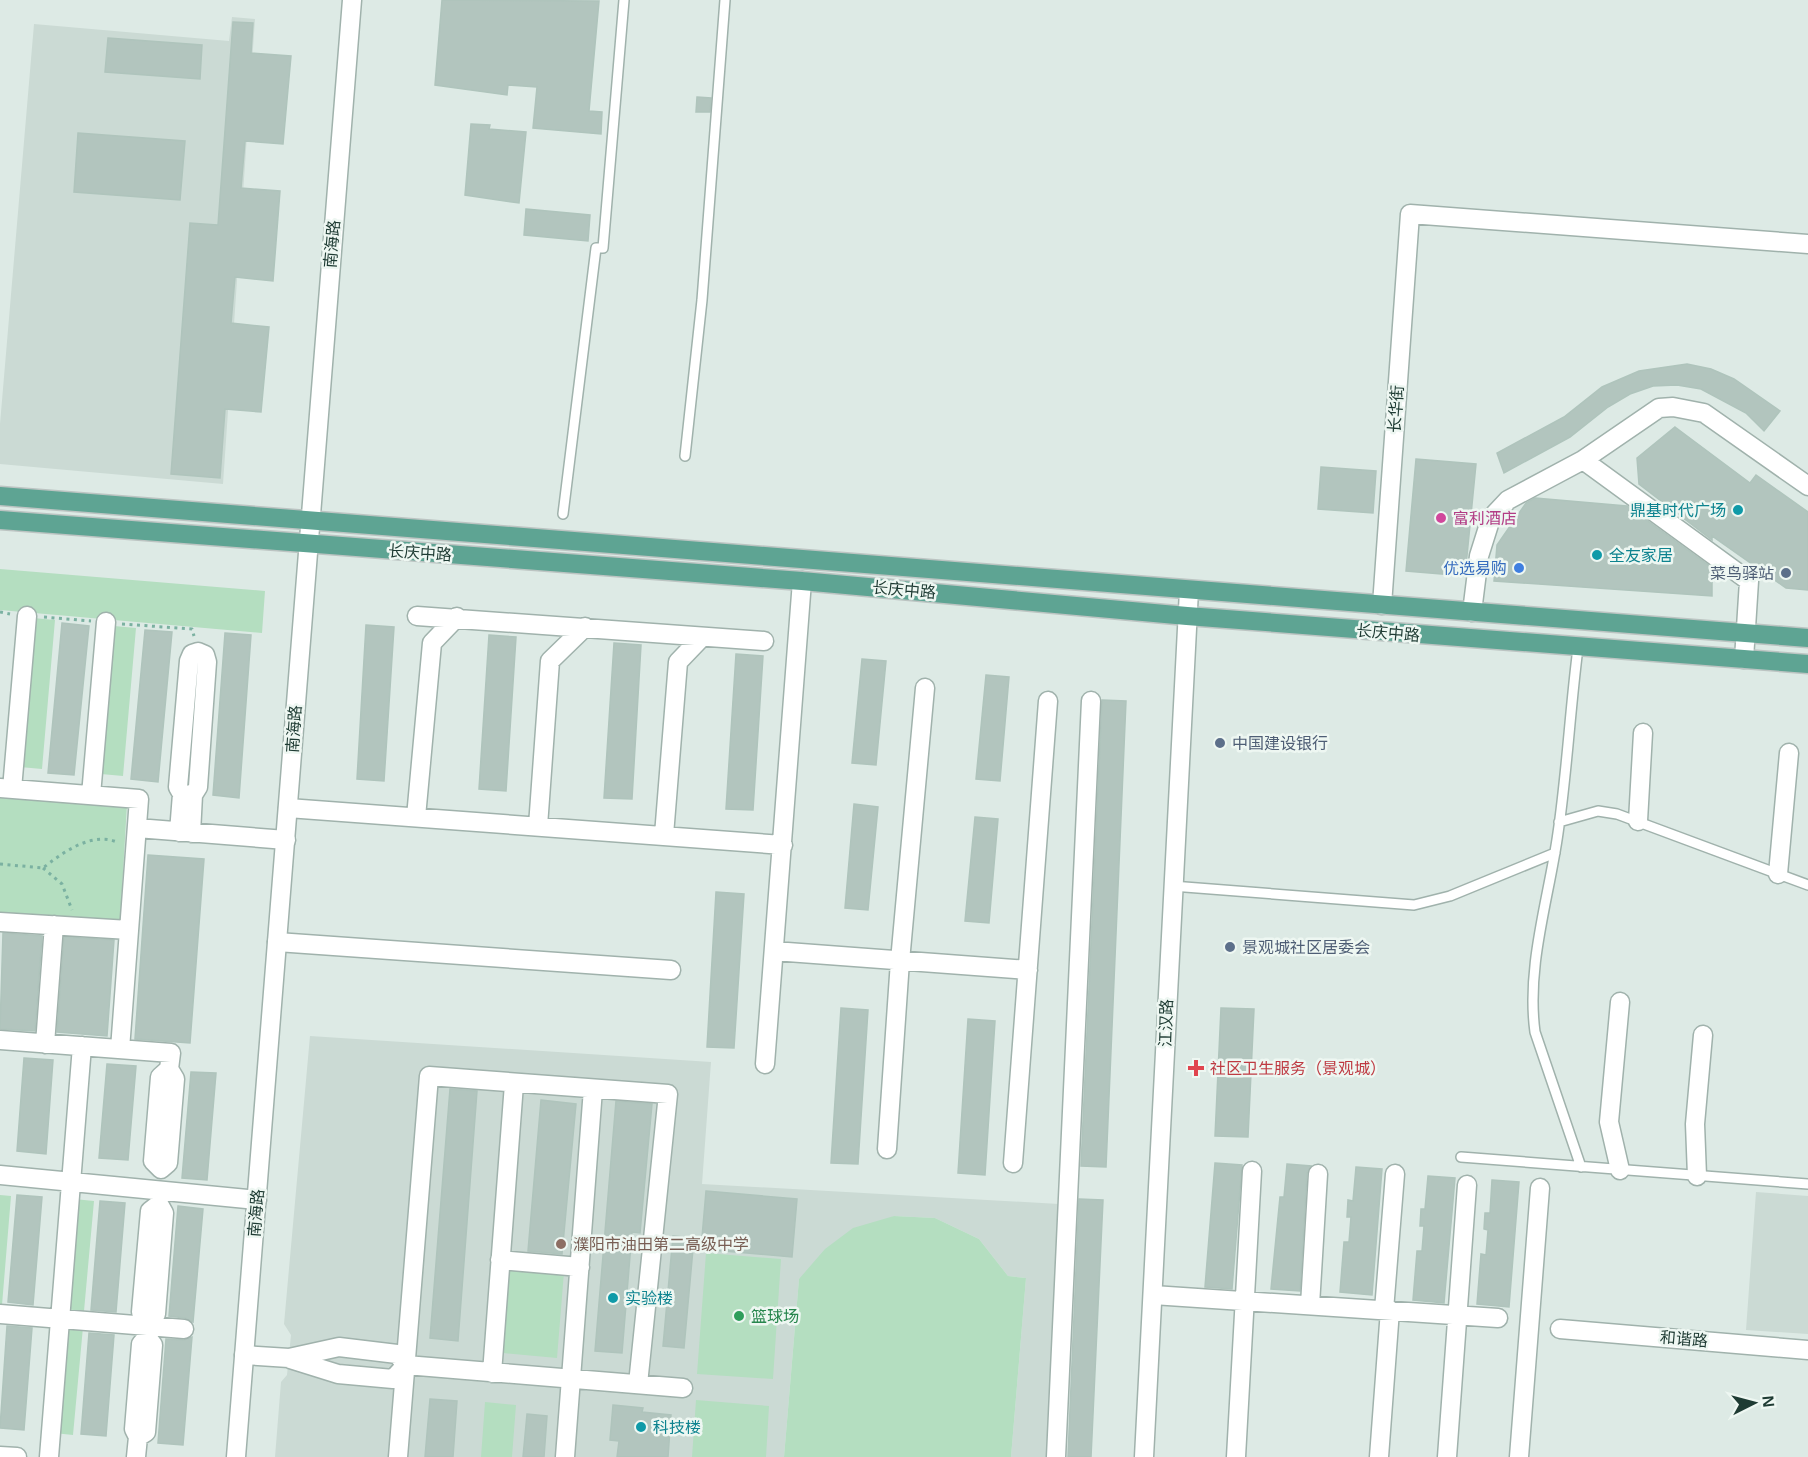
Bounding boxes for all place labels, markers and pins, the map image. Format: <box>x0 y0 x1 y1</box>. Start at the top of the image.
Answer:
place label: 鼎基时代广场 <box>1630 502 1726 519</box>
marker: 鼎基时代广场 <box>1731 503 1745 517</box>
place label: 富利酒店 <box>1453 510 1517 527</box>
marker: 富利酒店 <box>1434 511 1448 525</box>
place label: 全友家居 <box>1609 547 1673 564</box>
marker: 全友家居 <box>1590 548 1604 562</box>
place label: 优选易购 <box>1443 560 1507 577</box>
marker: 优选易购 <box>1512 561 1526 575</box>
place label: 菜鸟驿站 <box>1710 565 1774 582</box>
marker: 菜鸟驿站 <box>1779 566 1793 580</box>
place label: 中国建设银行 <box>1232 735 1328 752</box>
marker: 中国建设银行 <box>1213 736 1227 750</box>
place label: 景观城社区居委会 <box>1242 939 1370 956</box>
marker: 景观城社区居委会 <box>1223 940 1237 954</box>
marker: 社区卫生服务（景观城） <box>1187 1059 1205 1077</box>
place label: 社区卫生服务（景观城） <box>1210 1060 1386 1077</box>
place label: 濮阳市油田第二高级中学 <box>573 1235 749 1253</box>
marker: 濮阳市油田第二高级中学 <box>554 1237 568 1251</box>
place label: 实验楼 <box>625 1290 673 1307</box>
marker: 实验楼 <box>606 1291 620 1305</box>
place label: 篮球场 <box>751 1308 799 1325</box>
marker: 篮球场 <box>732 1309 746 1323</box>
place label: 科技楼 <box>653 1419 701 1436</box>
marker: 科技楼 <box>634 1420 648 1434</box>

